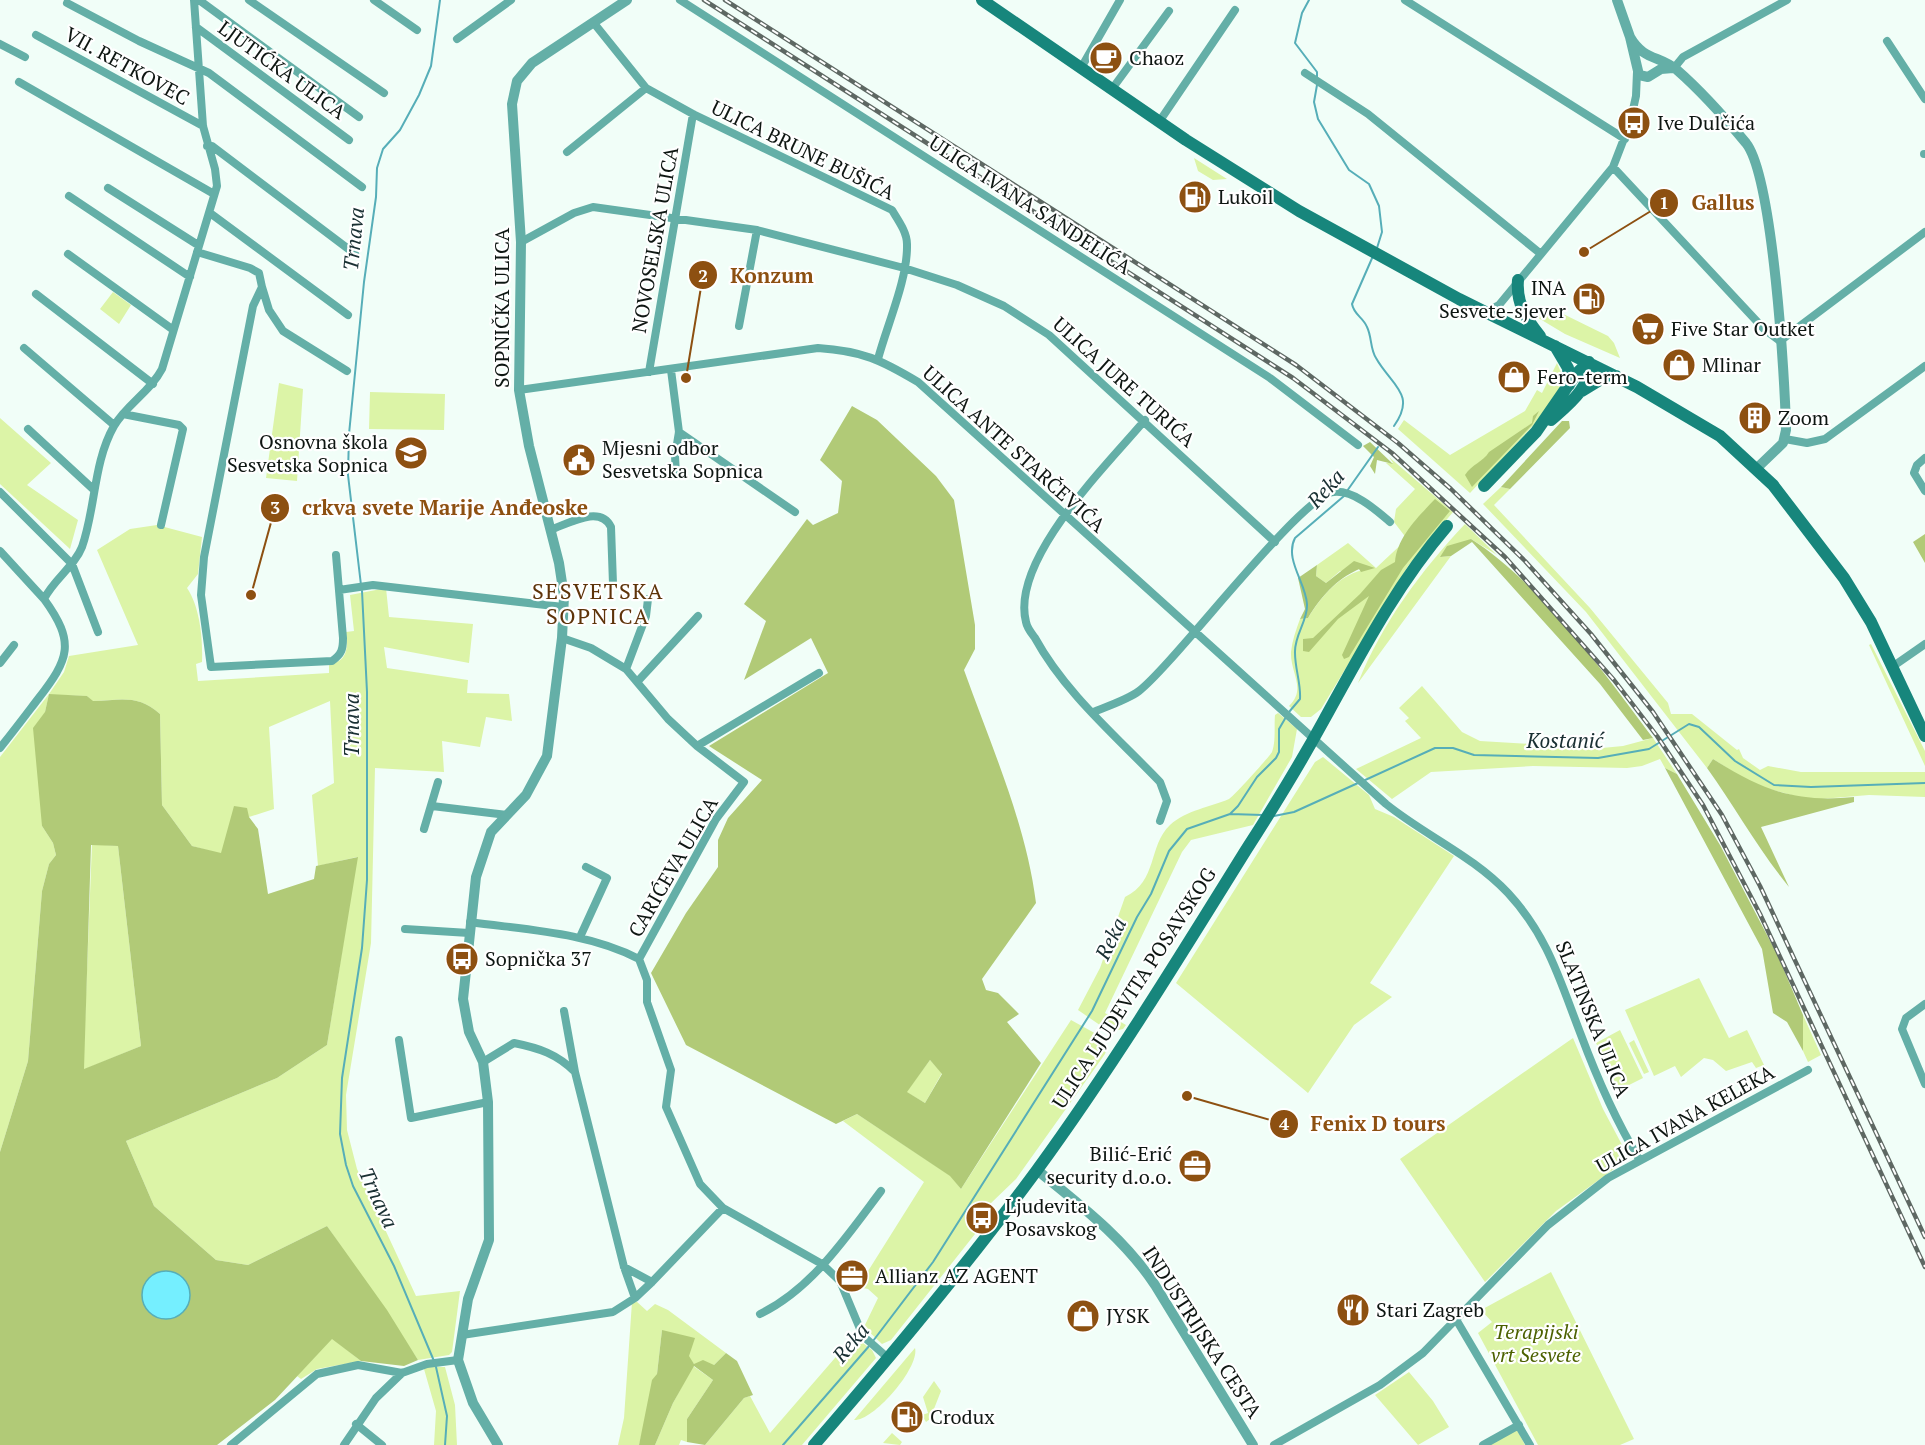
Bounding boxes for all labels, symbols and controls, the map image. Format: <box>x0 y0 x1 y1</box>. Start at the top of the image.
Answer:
street label: LJUTIĆKA ULICA <box>213 14 352 125</box>
street label: VII. RETKOVEC <box>60 20 194 111</box>
cafe icon: Chaoz <box>1088 40 1124 76</box>
place label: Chaoz <box>1129 44 1184 71</box>
street label: ULICA BRUNE BUŠIĆA <box>707 93 900 206</box>
bus stop icon: Ive Dulčića <box>1616 105 1652 141</box>
place label: Ive Dulčića <box>1657 109 1755 136</box>
street label: ULICA IVANA SANDELIĆA <box>924 129 1137 280</box>
street label: NOVOSELSKA ULICA <box>625 144 684 335</box>
fuel station icon: Lukoil <box>1177 179 1213 215</box>
place label: Lukoil <box>1218 183 1274 210</box>
callout: Gallus <box>1649 183 1766 222</box>
text: Gallus <box>1691 188 1755 216</box>
text: 1 <box>1659 190 1669 214</box>
water label: Trnava <box>336 206 370 272</box>
street label: SOPNIČKA ULICA <box>488 228 515 388</box>
callout: Konzum <box>688 256 826 295</box>
text: Konzum <box>730 261 814 289</box>
text: 2 <box>698 263 708 287</box>
place label: INA Sesvete-sjever <box>1439 274 1566 324</box>
fuel station icon: INA Sesvete-sjever <box>1571 281 1607 317</box>
street label: ULICA JURE TURIĆA <box>1047 310 1202 453</box>
supermarket icon: Five Star Outket <box>1630 311 1666 347</box>
place label: Five Star Outket <box>1671 315 1815 342</box>
shop icon: Mlinar <box>1661 347 1697 383</box>
place label: Mlinar <box>1702 351 1761 378</box>
street label: ULICA ANTE STARČEVIĆA <box>917 359 1112 538</box>
shop icon: Fero-term <box>1496 359 1532 395</box>
place label: Fero-term <box>1537 363 1628 390</box>
building icon: Zoom <box>1737 400 1773 436</box>
place label: Zoom <box>1778 404 1829 431</box>
place label: Osnovna škola Sesvetska Sopnica <box>227 428 388 478</box>
place label: Mjesni odbor Sesvetska Sopnica <box>602 434 763 484</box>
school or university icon: Osnovna škola Sesvetska Sopnica <box>393 435 429 471</box>
public building icon: Mjesni odbor Sesvetska Sopnica <box>561 442 597 478</box>
water label: Reka <box>1300 463 1350 515</box>
callout: crkva svete Marije Anđeoske <box>260 489 600 528</box>
text: crkva svete Marije Anđeoske <box>302 493 588 521</box>
text: 3 <box>270 495 280 519</box>
district label: SESVETSKA SOPNICA <box>532 576 664 630</box>
water label: Trnava <box>337 693 365 757</box>
water label: Kostanić <box>1525 726 1606 754</box>
street label: CARIĆEVA ULICA <box>621 791 724 942</box>
street label: ULICA LJUDEVITA POSAVSKOG <box>1045 862 1222 1114</box>
water label: Reka <box>1088 913 1132 965</box>
street label: SLATINSKA ULICA <box>1550 937 1637 1101</box>
bus stop icon: Sopnička 37 <box>444 941 480 977</box>
place label: Sopnička 37 <box>485 945 592 972</box>
street label: ULICA IVANA KELEKA <box>1591 1058 1779 1179</box>
callout: Fenix D tours <box>1269 1105 1458 1144</box>
text: Fenix D tours <box>1311 1109 1445 1137</box>
text: 4 <box>1279 1111 1290 1135</box>
place label: Bilić-Erić security d.o.o. <box>1046 1140 1172 1190</box>
office icon: Bilić-Erić security d.o.o. <box>1177 1148 1213 1184</box>
water label: Trnava <box>353 1163 405 1232</box>
place label: Ljudevita Posavskog <box>1005 1192 1097 1242</box>
bus stop icon: Ljudevita Posavskog <box>964 1200 1000 1236</box>
street label: INDUSTRIJSKA CESTA <box>1137 1241 1268 1423</box>
office icon: Allianz AZ AGENT <box>834 1258 870 1294</box>
place label: Allianz AZ AGENT <box>875 1262 1038 1289</box>
restaurant icon: Stari Zagreb <box>1335 1292 1371 1328</box>
place label: Stari Zagreb <box>1376 1296 1484 1323</box>
shop icon: JYSK <box>1065 1298 1101 1334</box>
place label: JYSK <box>1106 1302 1149 1329</box>
water label: Reka <box>825 1317 875 1369</box>
park label: Terapijski vrt Sesvete <box>1491 1318 1581 1368</box>
fuel station icon: Crodux <box>889 1399 925 1435</box>
place label: Crodux <box>930 1403 995 1430</box>

